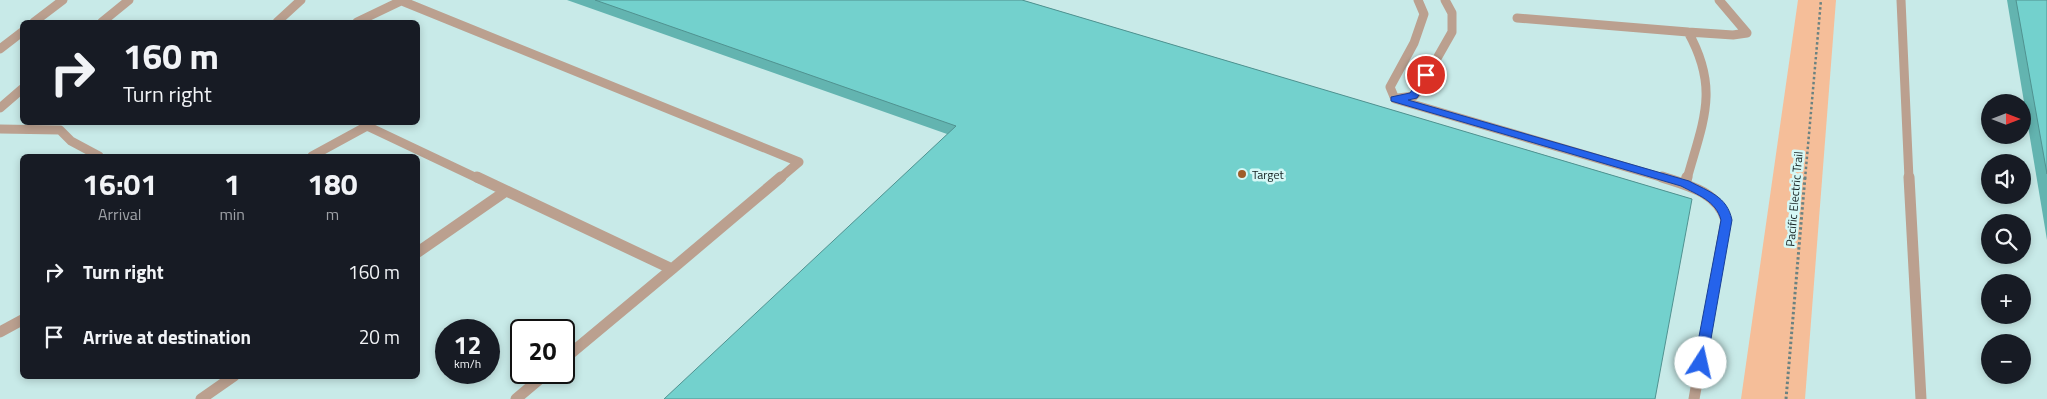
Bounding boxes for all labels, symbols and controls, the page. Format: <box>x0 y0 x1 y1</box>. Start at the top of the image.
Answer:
text: 160 m <box>123 29 219 83</box>
icon: right <box>40 40 105 105</box>
pin <box>1405 54 1447 96</box>
icon: arrive <box>1412 61 1440 89</box>
text: Turn right <box>123 77 212 111</box>
north arrow <box>1981 94 2031 144</box>
map controls <box>1981 94 2031 384</box>
street label: Pacific Electric Trail <box>1780 150 1808 248</box>
button: sound <box>1981 154 2031 204</box>
text: 16:01 <box>82 161 157 207</box>
text: 1 <box>224 161 241 207</box>
text: 180 <box>307 161 358 207</box>
place label: Target <box>1252 165 1285 184</box>
marker: Target <box>1236 168 1248 180</box>
text: Arrival <box>98 202 141 226</box>
text: min <box>219 202 245 226</box>
text: m <box>326 202 339 226</box>
button: search <box>1981 214 2031 264</box>
text: Turn right <box>83 257 164 286</box>
text: 160 m <box>348 257 400 286</box>
icon: right <box>40 258 68 286</box>
button: + <box>1981 274 2031 324</box>
speed limit sign: 20 <box>510 319 575 384</box>
text: Arrive at destination <box>83 322 251 351</box>
text: 20 m <box>359 322 400 351</box>
icon: arrive <box>40 323 68 351</box>
text: 12 <box>453 326 482 364</box>
button: − <box>1981 334 2031 384</box>
position arrow <box>1674 336 1726 388</box>
text: km/h <box>454 354 481 373</box>

